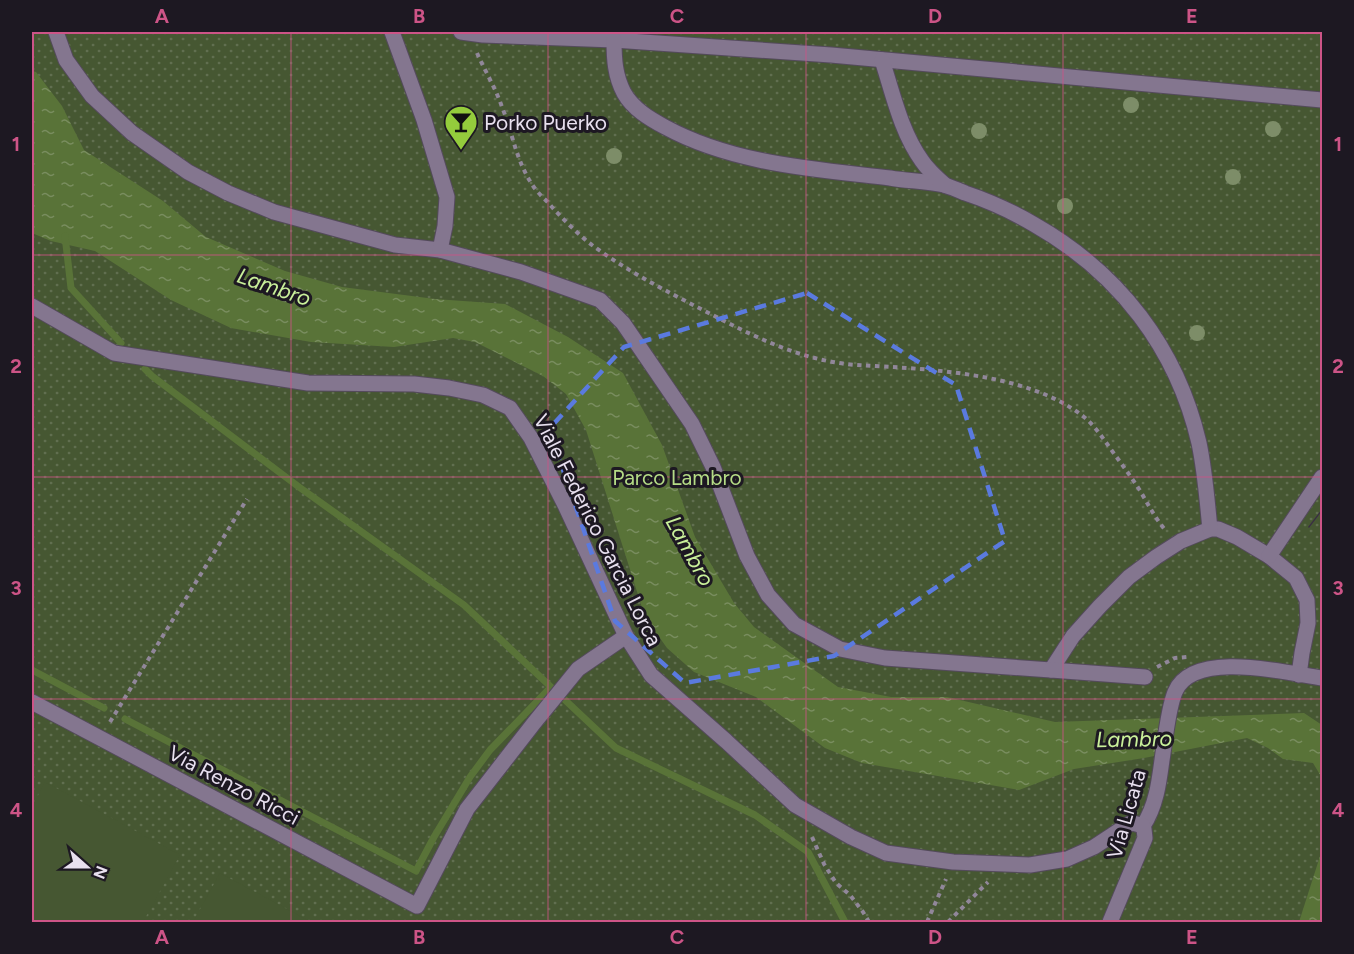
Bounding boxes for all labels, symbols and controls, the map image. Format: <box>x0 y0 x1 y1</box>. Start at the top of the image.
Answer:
text: A <box>155 4 170 28</box>
text: B <box>413 4 425 28</box>
text: C <box>670 4 684 28</box>
text: D <box>928 4 942 28</box>
text: E <box>1186 4 1198 28</box>
bar icon: Porko Puerko <box>443 104 479 151</box>
place label: Porko Puerko <box>484 110 607 135</box>
text: 1 <box>12 132 20 156</box>
text: 1 <box>1334 132 1342 156</box>
water label: Lambro <box>234 262 315 312</box>
text: 2 <box>10 354 22 378</box>
text: 2 <box>1332 354 1344 378</box>
street label: Viale Federico Garcia Lorca <box>529 410 667 650</box>
park label: Parco Lambro <box>612 465 742 490</box>
water label: Lambro <box>660 511 720 591</box>
text: 3 <box>10 576 22 600</box>
text: 3 <box>1332 576 1344 600</box>
water label: Lambro <box>1096 725 1173 753</box>
street label: Via Renzo Ricci <box>164 740 304 830</box>
street label: Via Licata <box>1101 766 1151 862</box>
text: 4 <box>10 798 23 822</box>
text: 4 <box>1332 798 1345 822</box>
north arrow <box>57 837 117 897</box>
text: N <box>89 863 112 881</box>
text: A <box>155 925 170 949</box>
text: B <box>413 925 425 949</box>
text: C <box>670 925 684 949</box>
text: D <box>928 925 942 949</box>
text: E <box>1186 925 1198 949</box>

